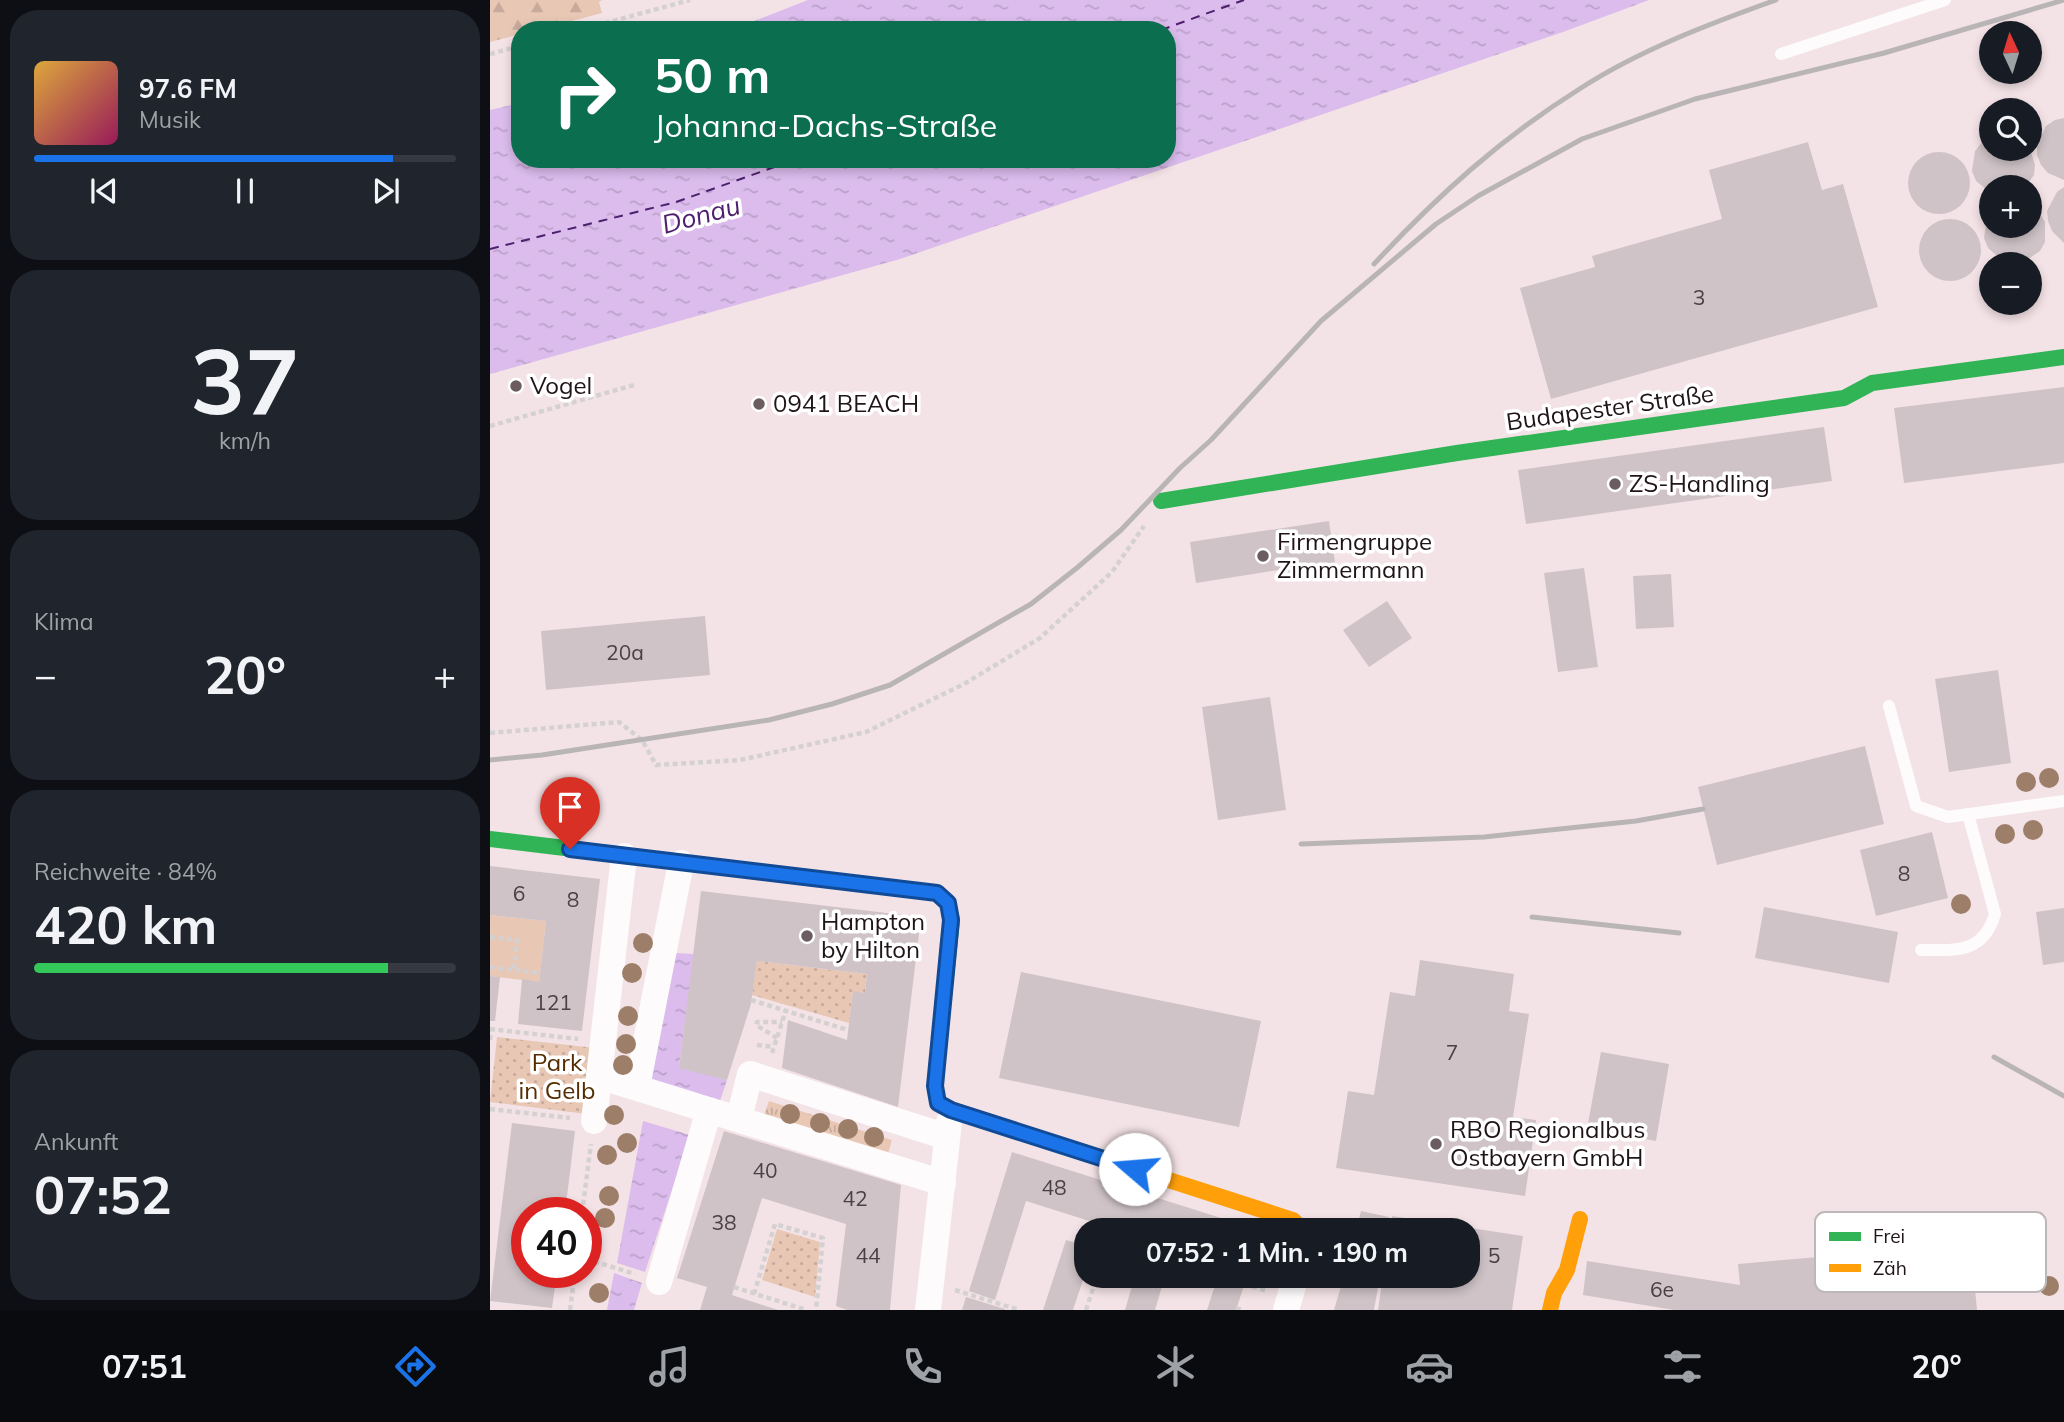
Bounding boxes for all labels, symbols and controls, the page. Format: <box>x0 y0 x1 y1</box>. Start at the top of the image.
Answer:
north arrow <box>1979 21 2042 84</box>
map controls <box>1979 21 2042 315</box>
text: 50 m <box>654 44 770 105</box>
icon: right <box>539 49 630 140</box>
text: 97.6 FM <box>139 72 237 105</box>
button: search <box>1979 98 2042 161</box>
text: Musik <box>139 105 201 134</box>
text: Johanna-Dachs-Straße <box>654 105 997 145</box>
icon: previous <box>85 172 123 210</box>
icon: pause <box>226 172 264 210</box>
icon: next <box>367 172 405 210</box>
button: + <box>1979 175 2042 238</box>
water label: Donau <box>658 188 744 241</box>
button: − <box>1979 252 2042 315</box>
house number: 3 <box>1693 284 1705 310</box>
text: 37 <box>190 323 300 437</box>
place label: Vogel <box>530 370 592 400</box>
marker: Vogel <box>508 378 524 394</box>
street label: Budapester Straße <box>1504 378 1715 436</box>
place label: 0941 BEACH <box>773 388 919 418</box>
marker: 0941 BEACH <box>751 396 767 412</box>
text: km/h <box>219 426 271 455</box>
place label: ZS-Handling <box>1629 468 1770 498</box>
marker: ZS-Handling <box>1607 476 1623 492</box>
place label: Firmengruppe Zimmermann <box>1277 526 1432 584</box>
marker: Firmengruppe Zimmermann <box>1255 548 1271 564</box>
text: Klima <box>34 607 94 636</box>
house number: 20a <box>606 639 644 665</box>
text: 20° <box>204 642 286 707</box>
text: − <box>34 651 57 699</box>
text: + <box>433 651 456 699</box>
pin <box>540 777 600 849</box>
icon: arrive <box>551 788 589 826</box>
text: Reichweite · 84% <box>34 857 217 886</box>
house number: 8 <box>1898 860 1910 886</box>
house number: 6 <box>513 880 525 906</box>
house number: 8 <box>567 886 579 912</box>
text: 420 km <box>34 892 217 957</box>
place label: Hampton by Hilton <box>821 906 925 964</box>
marker: Hampton by Hilton <box>799 928 815 944</box>
house number: 121 <box>534 989 572 1015</box>
house number: 7 <box>1446 1039 1458 1065</box>
park label: Park in Gelb <box>519 1047 595 1105</box>
place label: RBO Regionalbus Ostbayern GmbH <box>1450 1114 1645 1172</box>
text: Ankunft <box>34 1127 118 1156</box>
position arrow <box>1098 1132 1172 1206</box>
marker: RBO Regionalbus Ostbayern GmbH <box>1428 1136 1444 1152</box>
house number: 40 <box>752 1157 778 1183</box>
text: 07:52 <box>34 1162 172 1227</box>
house number: 48 <box>1041 1174 1067 1200</box>
house number: 42 <box>842 1185 868 1211</box>
speed limit sign: 40 <box>511 1197 602 1288</box>
house number: 38 <box>711 1209 737 1235</box>
legend <box>1815 1212 2046 1292</box>
text: Frei <box>1873 1224 1905 1248</box>
text: 07:52 · 1 Min. · 190 m <box>1146 1236 1408 1269</box>
house number: 44 <box>855 1242 881 1268</box>
house number: 5 <box>1488 1242 1500 1268</box>
text: Zäh <box>1873 1256 1907 1280</box>
house number: 6e <box>1650 1276 1674 1302</box>
icon: directions <box>391 1342 440 1391</box>
icon: music <box>645 1342 694 1391</box>
icon: phone <box>898 1342 947 1391</box>
icon: climate <box>1151 1342 1200 1391</box>
icon: car <box>1405 1342 1454 1391</box>
icon: filters <box>1658 1342 1707 1391</box>
text: 07:51 <box>102 1346 187 1386</box>
text: 20° <box>1911 1346 1962 1386</box>

